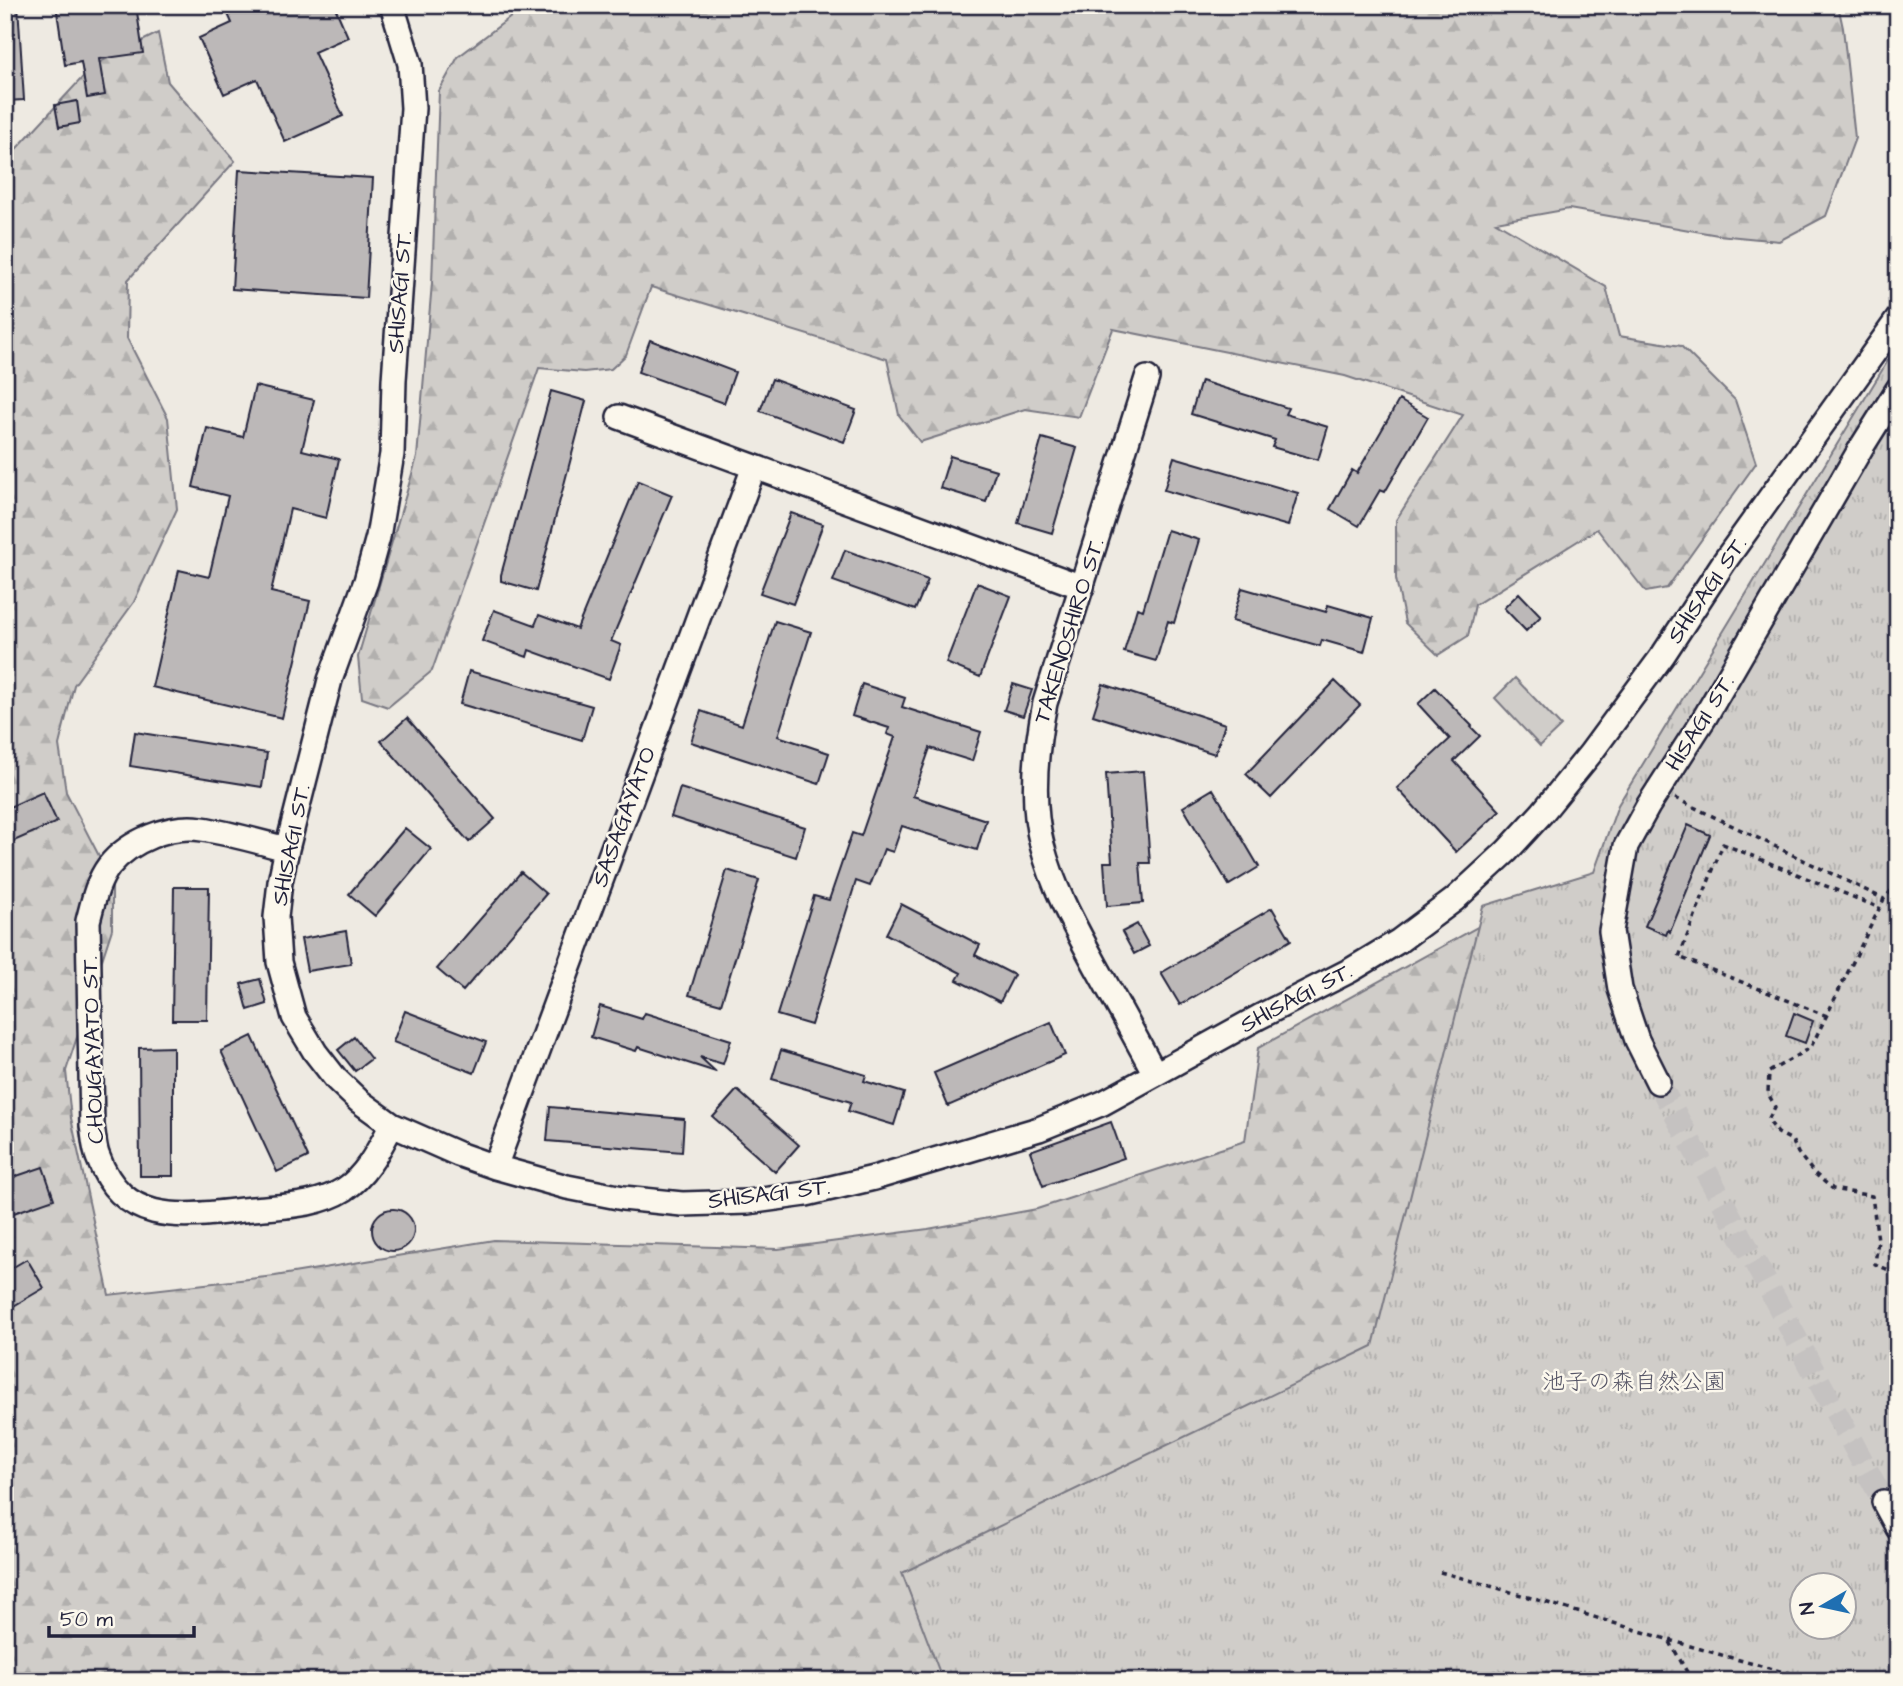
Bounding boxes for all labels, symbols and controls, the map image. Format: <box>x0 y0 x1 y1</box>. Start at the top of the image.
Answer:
street label: SHISAGI ST. <box>380 230 420 354</box>
street label: SHISAGI ST. <box>1659 530 1755 650</box>
street label: TAKENOSHIRO ST. <box>1026 535 1112 727</box>
street label: HISAGI ST. <box>1658 669 1742 777</box>
street label: SASAGAYATO <box>584 743 664 891</box>
street label: SHISAGI ST. <box>264 782 318 908</box>
street label: SHISAGI ST. <box>1234 955 1358 1041</box>
street label: CHOUGAYATO ST. <box>74 956 112 1144</box>
street label: SHISAGI ST. <box>706 1171 832 1217</box>
park label: 池子の森自然公園 <box>1542 1366 1726 1398</box>
north arrow <box>1787 1570 1857 1640</box>
scale bar <box>49 1595 194 1639</box>
text: N <box>1793 1600 1822 1616</box>
text: 50 m <box>60 1605 114 1634</box>

